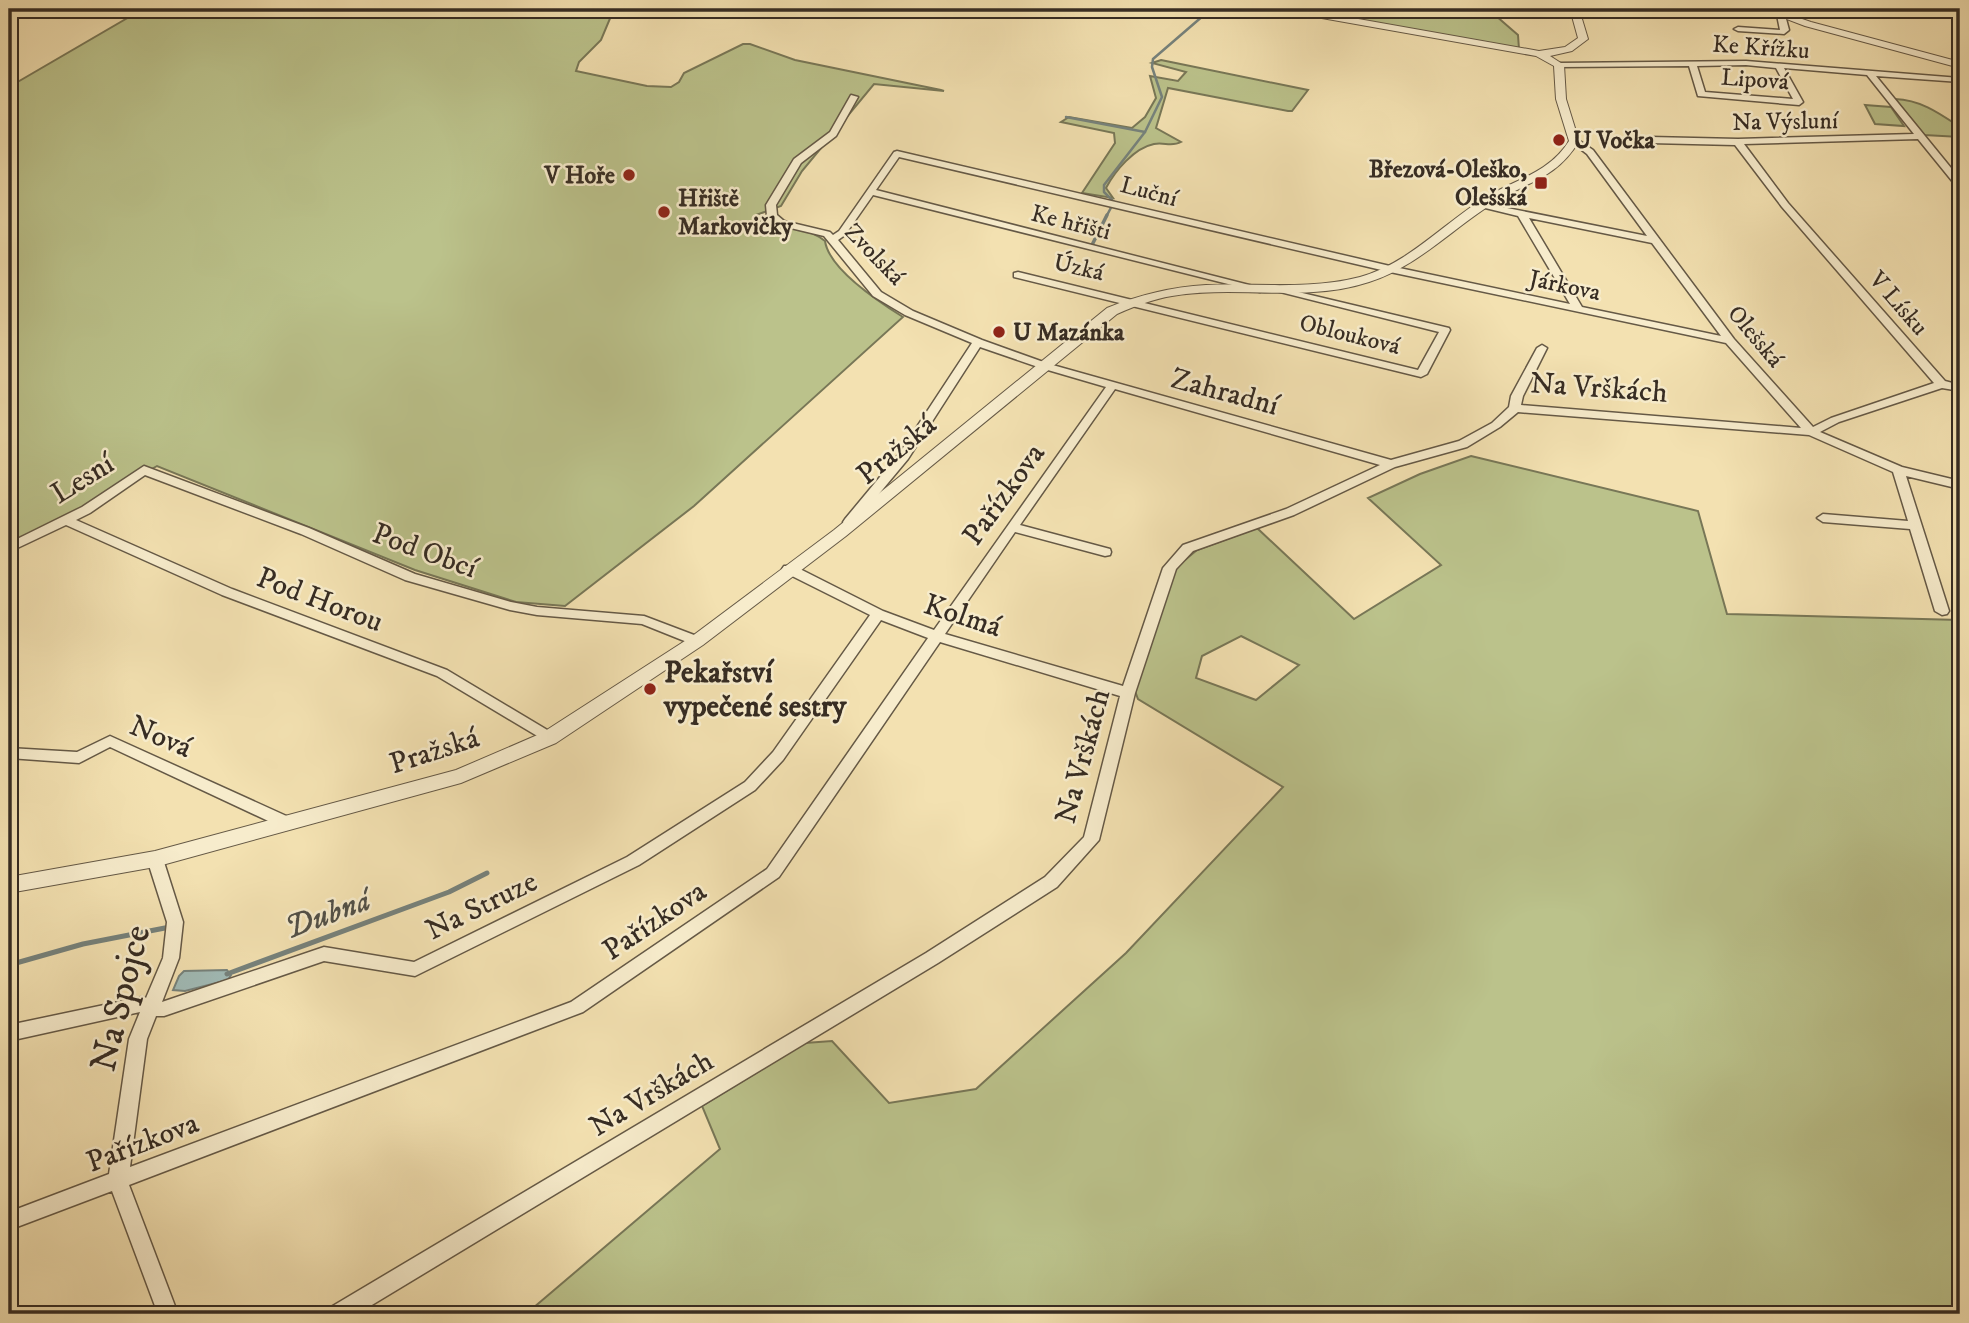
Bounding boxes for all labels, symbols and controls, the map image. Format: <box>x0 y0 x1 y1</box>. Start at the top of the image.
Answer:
street label: Ke Křížku <box>1711 30 1811 66</box>
street label: Lipová <box>1720 63 1791 97</box>
street label: Na Výsluní <box>1732 106 1840 138</box>
place label: U Vočka <box>1573 126 1656 156</box>
marker: U Vočka <box>1551 132 1567 148</box>
place label: Březová-Oleško, Olešská <box>1369 155 1528 213</box>
place label: V Hoře <box>543 161 615 191</box>
marker: V Hoře <box>621 167 637 183</box>
street label: Luční <box>1117 170 1182 214</box>
marker: Březová-Oleško, Olešská <box>1533 175 1549 191</box>
place label: Hřiště Markovičky <box>678 184 793 242</box>
street label: Ke hřišti <box>1028 199 1114 247</box>
marker: Hřiště Markovičky <box>656 204 672 220</box>
street label: Zvolská <box>838 218 911 292</box>
street label: Úzká <box>1051 247 1108 288</box>
street label: Járkova <box>1524 263 1604 308</box>
street label: V Lísku <box>1862 265 1934 342</box>
street label: Olešská <box>1721 299 1790 374</box>
street label: Oblouková <box>1296 308 1404 362</box>
place label: U Mazánka <box>1013 318 1125 348</box>
marker: U Mazánka <box>991 324 1007 340</box>
street label: Zahradní <box>1167 360 1284 425</box>
street label: Na Vrškách <box>1529 365 1669 412</box>
street label: Pražská <box>850 407 945 493</box>
street label: Pařízkova <box>955 436 1054 553</box>
street label: Lesní <box>44 445 122 513</box>
street label: Pod Obcí <box>367 515 483 588</box>
street label: Pod Horou <box>251 559 388 641</box>
street label: Kolmá <box>919 587 1006 646</box>
place label: Pekařství vypečené sestry <box>663 655 847 726</box>
marker: Pekařství vypečené sestry <box>642 681 658 697</box>
street label: Na Vrškách <box>1048 685 1119 828</box>
street label: Nová <box>123 708 198 767</box>
street label: Pražská <box>385 720 484 783</box>
street label: Na Struze <box>420 864 543 949</box>
street label: Pařízkova <box>596 873 714 969</box>
water label: Dubná <box>279 880 379 949</box>
street label: Na Spojce <box>81 921 162 1077</box>
street label: Na Vrškách <box>583 1043 721 1146</box>
street label: Pařízkova <box>81 1105 204 1182</box>

